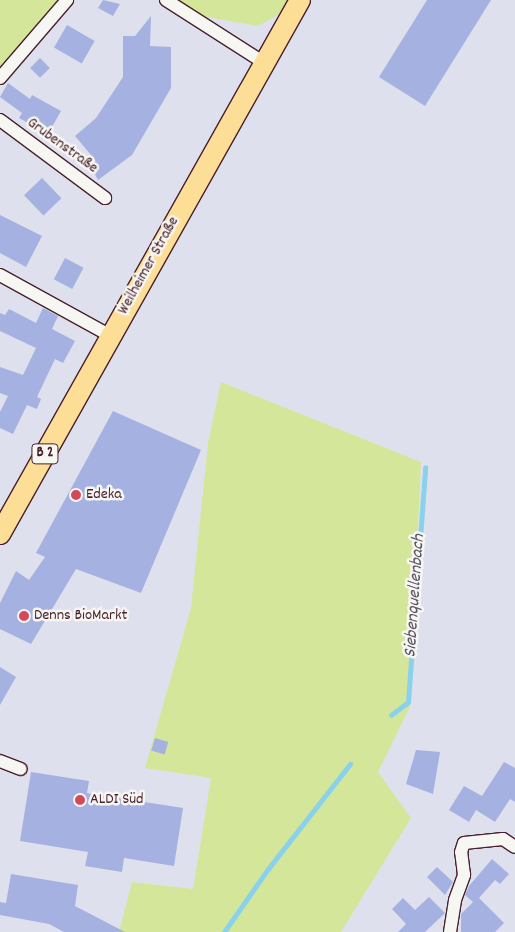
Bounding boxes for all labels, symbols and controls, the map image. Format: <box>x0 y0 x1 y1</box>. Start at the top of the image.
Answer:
street label: Grubenstraße <box>23 114 101 178</box>
street label: Weilheimer Straße <box>114 214 184 318</box>
road number: B 2 <box>31 442 59 466</box>
place label: Edeka <box>86 485 122 505</box>
marker: Edeka <box>70 489 82 501</box>
water label: Siebenquellenbach <box>401 534 431 658</box>
place label: Denns BioMarkt <box>34 606 127 626</box>
marker: Denns BioMarkt <box>18 610 30 622</box>
place label: ALDI Süd <box>90 790 144 810</box>
marker: ALDI Süd <box>74 794 86 806</box>

